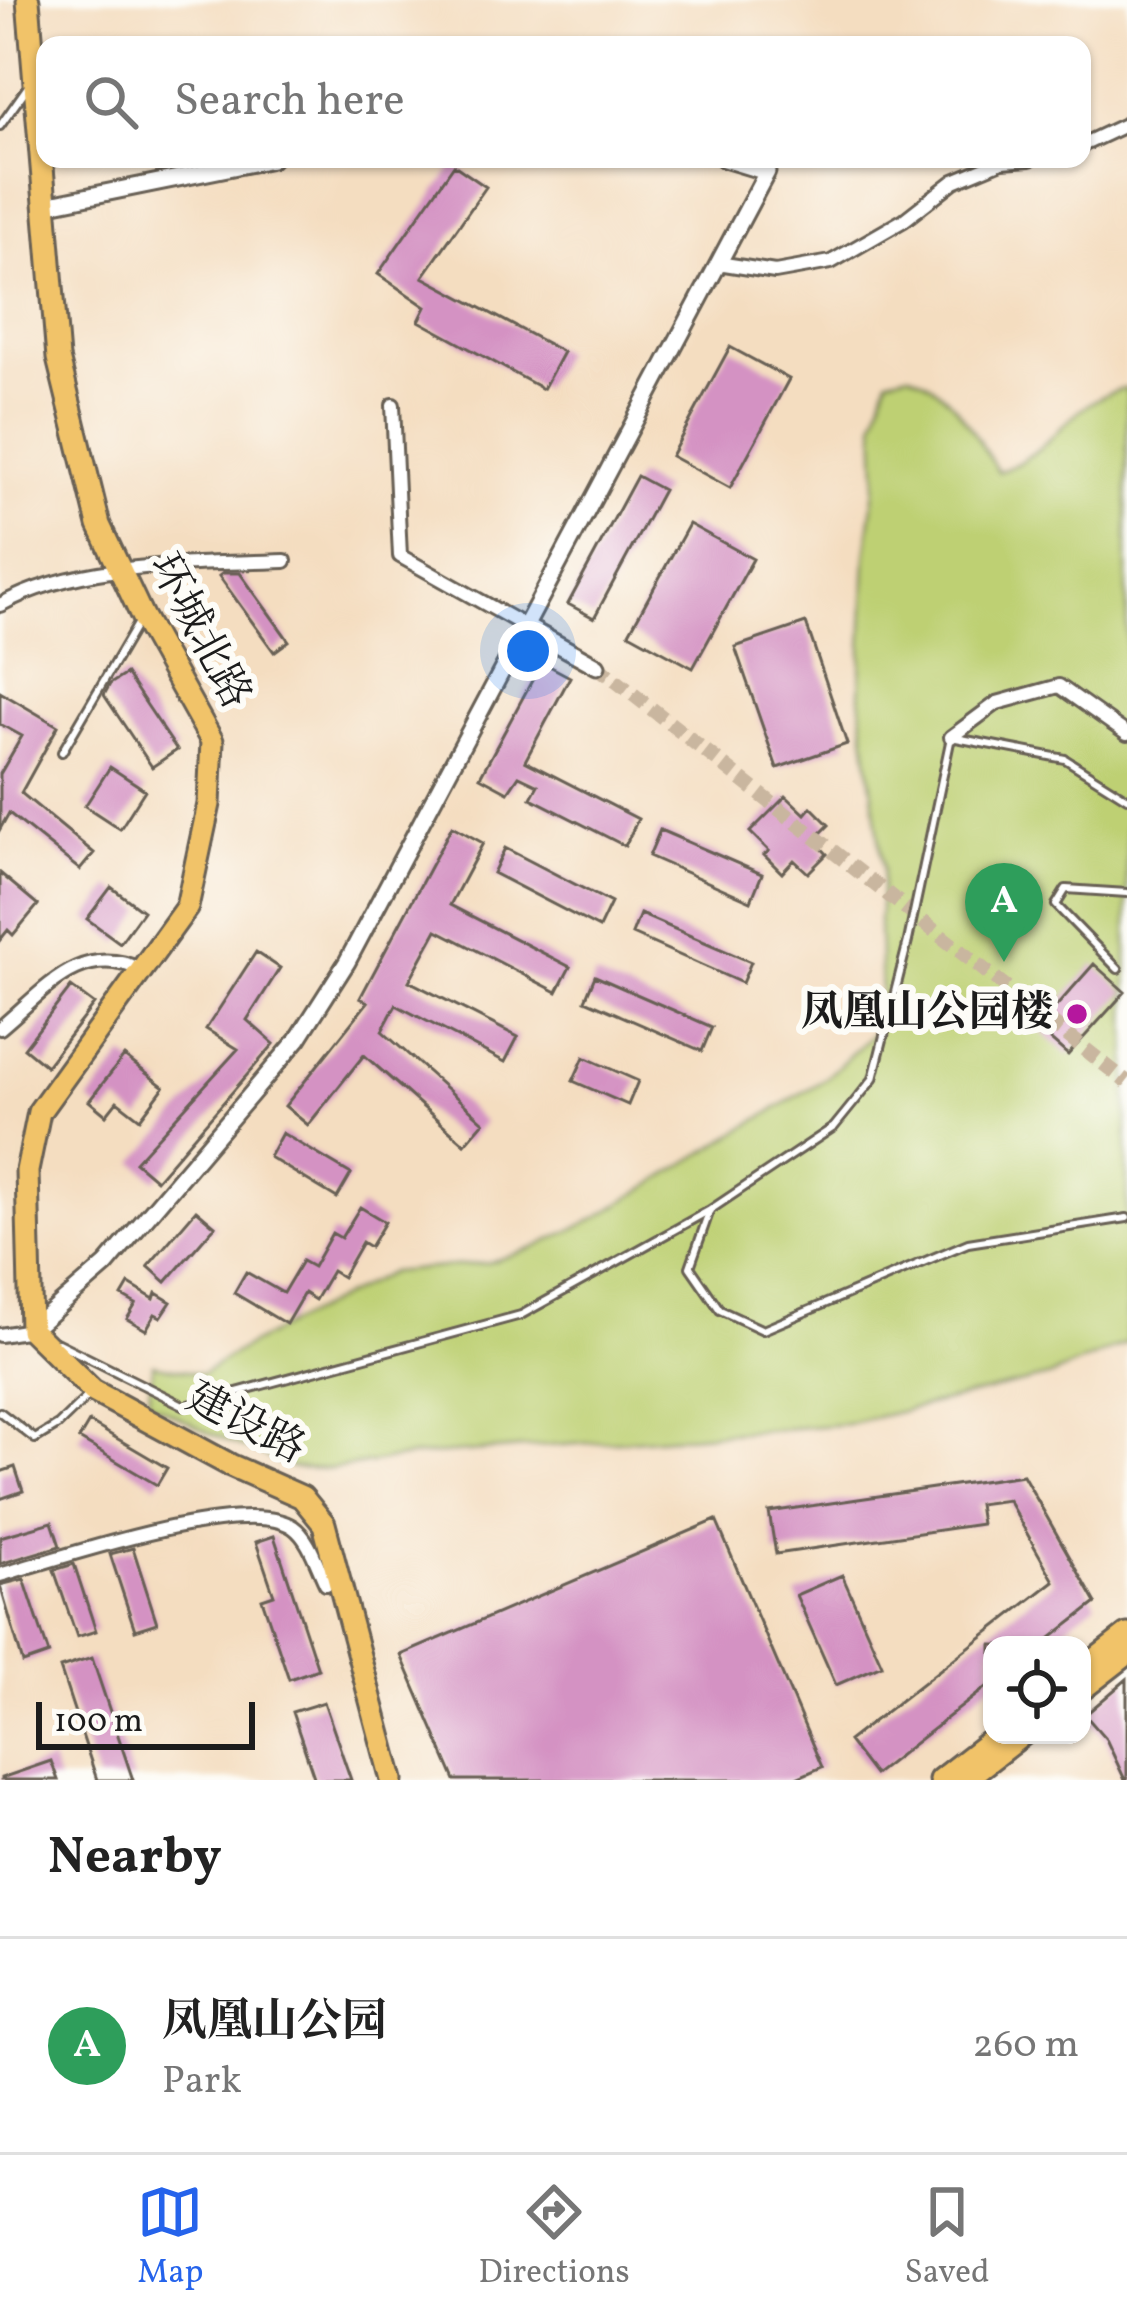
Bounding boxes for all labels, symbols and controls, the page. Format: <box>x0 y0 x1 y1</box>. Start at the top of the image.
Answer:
search box <box>36 36 1091 168</box>
icon: search <box>78 69 144 135</box>
text: Search here <box>174 71 405 134</box>
street label: 环城北路 <box>133 544 263 720</box>
your location <box>498 621 558 681</box>
pin: A <box>965 863 1043 962</box>
place label: 凤凰山公园楼 <box>801 985 1053 1044</box>
marker: 凤凰山公园楼 <box>1064 1001 1090 1027</box>
street label: 建设路 <box>175 1370 315 1480</box>
map controls <box>983 1636 1091 1744</box>
button: locate <box>983 1636 1091 1744</box>
scale bar <box>36 1696 255 1749</box>
text: 100 m <box>54 1700 143 1746</box>
text: Nearby <box>48 1823 222 1894</box>
text: 凤凰山公园 <box>162 1992 387 2055</box>
text: A <box>73 2019 101 2073</box>
text: 260 m <box>973 2019 1079 2073</box>
text: Park <box>162 2055 242 2109</box>
tab: Map <box>137 2179 204 2297</box>
tab: Directions <box>478 2179 630 2297</box>
tab: Saved <box>905 2179 990 2297</box>

